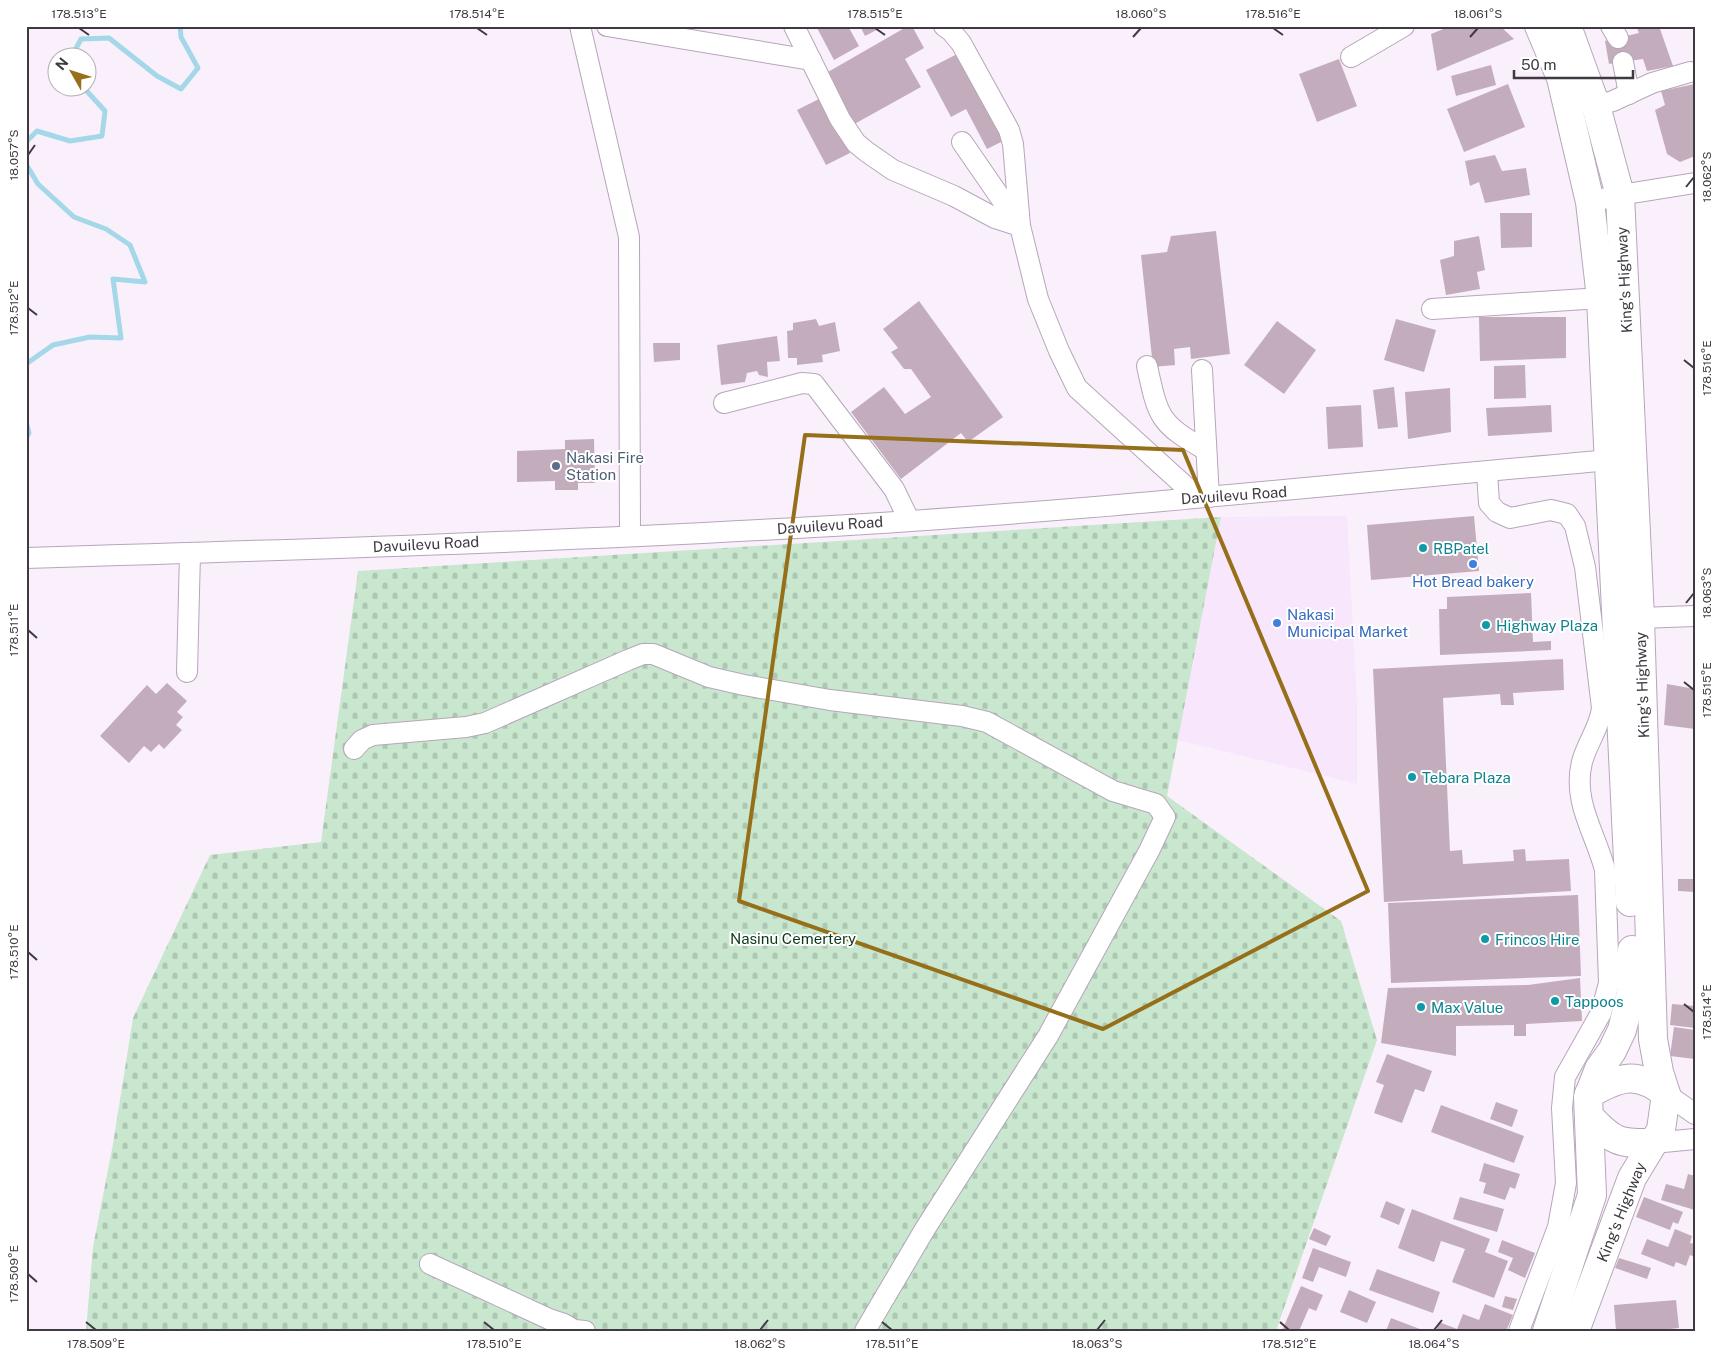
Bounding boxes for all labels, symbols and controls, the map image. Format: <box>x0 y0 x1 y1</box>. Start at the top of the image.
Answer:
text: 178.513°E <box>51 7 107 21</box>
text: 178.514°E <box>449 7 505 21</box>
text: 178.515°E <box>847 7 903 21</box>
text: 18.060°S <box>1116 7 1166 21</box>
text: 178.516°E <box>1245 7 1301 21</box>
text: 18.061°S <box>1454 7 1502 21</box>
north arrow <box>48 48 98 98</box>
scale bar <box>1514 48 1632 80</box>
text: N <box>52 55 72 73</box>
text: 50 m <box>1521 56 1556 73</box>
text: 18.057°S <box>7 129 21 181</box>
text: 18.062°S <box>1700 152 1714 202</box>
street label: King's Highway <box>1613 226 1635 334</box>
text: 178.512°E <box>7 280 21 336</box>
text: 178.516°E <box>1700 340 1714 396</box>
place label: Nakasi Fire Station <box>566 449 644 483</box>
marker: Nakasi Fire Station <box>550 460 562 472</box>
street label: Davuilevu Road <box>1180 483 1288 507</box>
street label: Davuilevu Road <box>776 513 884 537</box>
street label: Davuilevu Road <box>372 533 480 555</box>
place label: RBPatel <box>1433 540 1489 557</box>
marker: RBPatel <box>1417 542 1429 554</box>
marker: Hot Bread bakery <box>1467 558 1479 570</box>
text: 18.063°S <box>1700 567 1714 619</box>
place label: Hot Bread bakery <box>1412 573 1534 590</box>
text: 178.511°E <box>7 604 21 656</box>
place label: Nakasi Municipal Market <box>1287 606 1408 640</box>
marker: Nakasi Municipal Market <box>1271 617 1283 629</box>
place label: Highway Plaza <box>1496 617 1598 634</box>
marker: Highway Plaza <box>1480 619 1492 631</box>
street label: King's Highway <box>1632 632 1652 738</box>
text: 178.515°E <box>1700 662 1714 718</box>
place label: Tebara Plaza <box>1422 769 1511 786</box>
marker: Tebara Plaza <box>1406 771 1418 783</box>
text: 178.510°E <box>7 924 21 980</box>
park label: Nasinu Cemertery <box>730 930 856 947</box>
place label: Frincos Hire <box>1495 931 1580 948</box>
marker: Frincos Hire <box>1479 933 1491 945</box>
text: 178.514°E <box>1700 984 1714 1040</box>
place label: Tappoos <box>1565 993 1624 1010</box>
marker: Tappoos <box>1549 995 1561 1007</box>
place label: Max Value <box>1431 999 1503 1016</box>
marker: Max Value <box>1415 1001 1427 1013</box>
street label: King's Highway <box>1593 1160 1649 1264</box>
text: 178.509°E <box>7 1245 21 1303</box>
text: 178.509°E <box>67 1337 125 1351</box>
text: 178.510°E <box>466 1337 522 1351</box>
text: 18.062°S <box>735 1337 785 1351</box>
text: 178.511°E <box>866 1337 918 1351</box>
text: 18.063°S <box>1071 1337 1123 1351</box>
text: 178.512°E <box>1261 1337 1317 1351</box>
text: 18.064°S <box>1408 1337 1460 1351</box>

